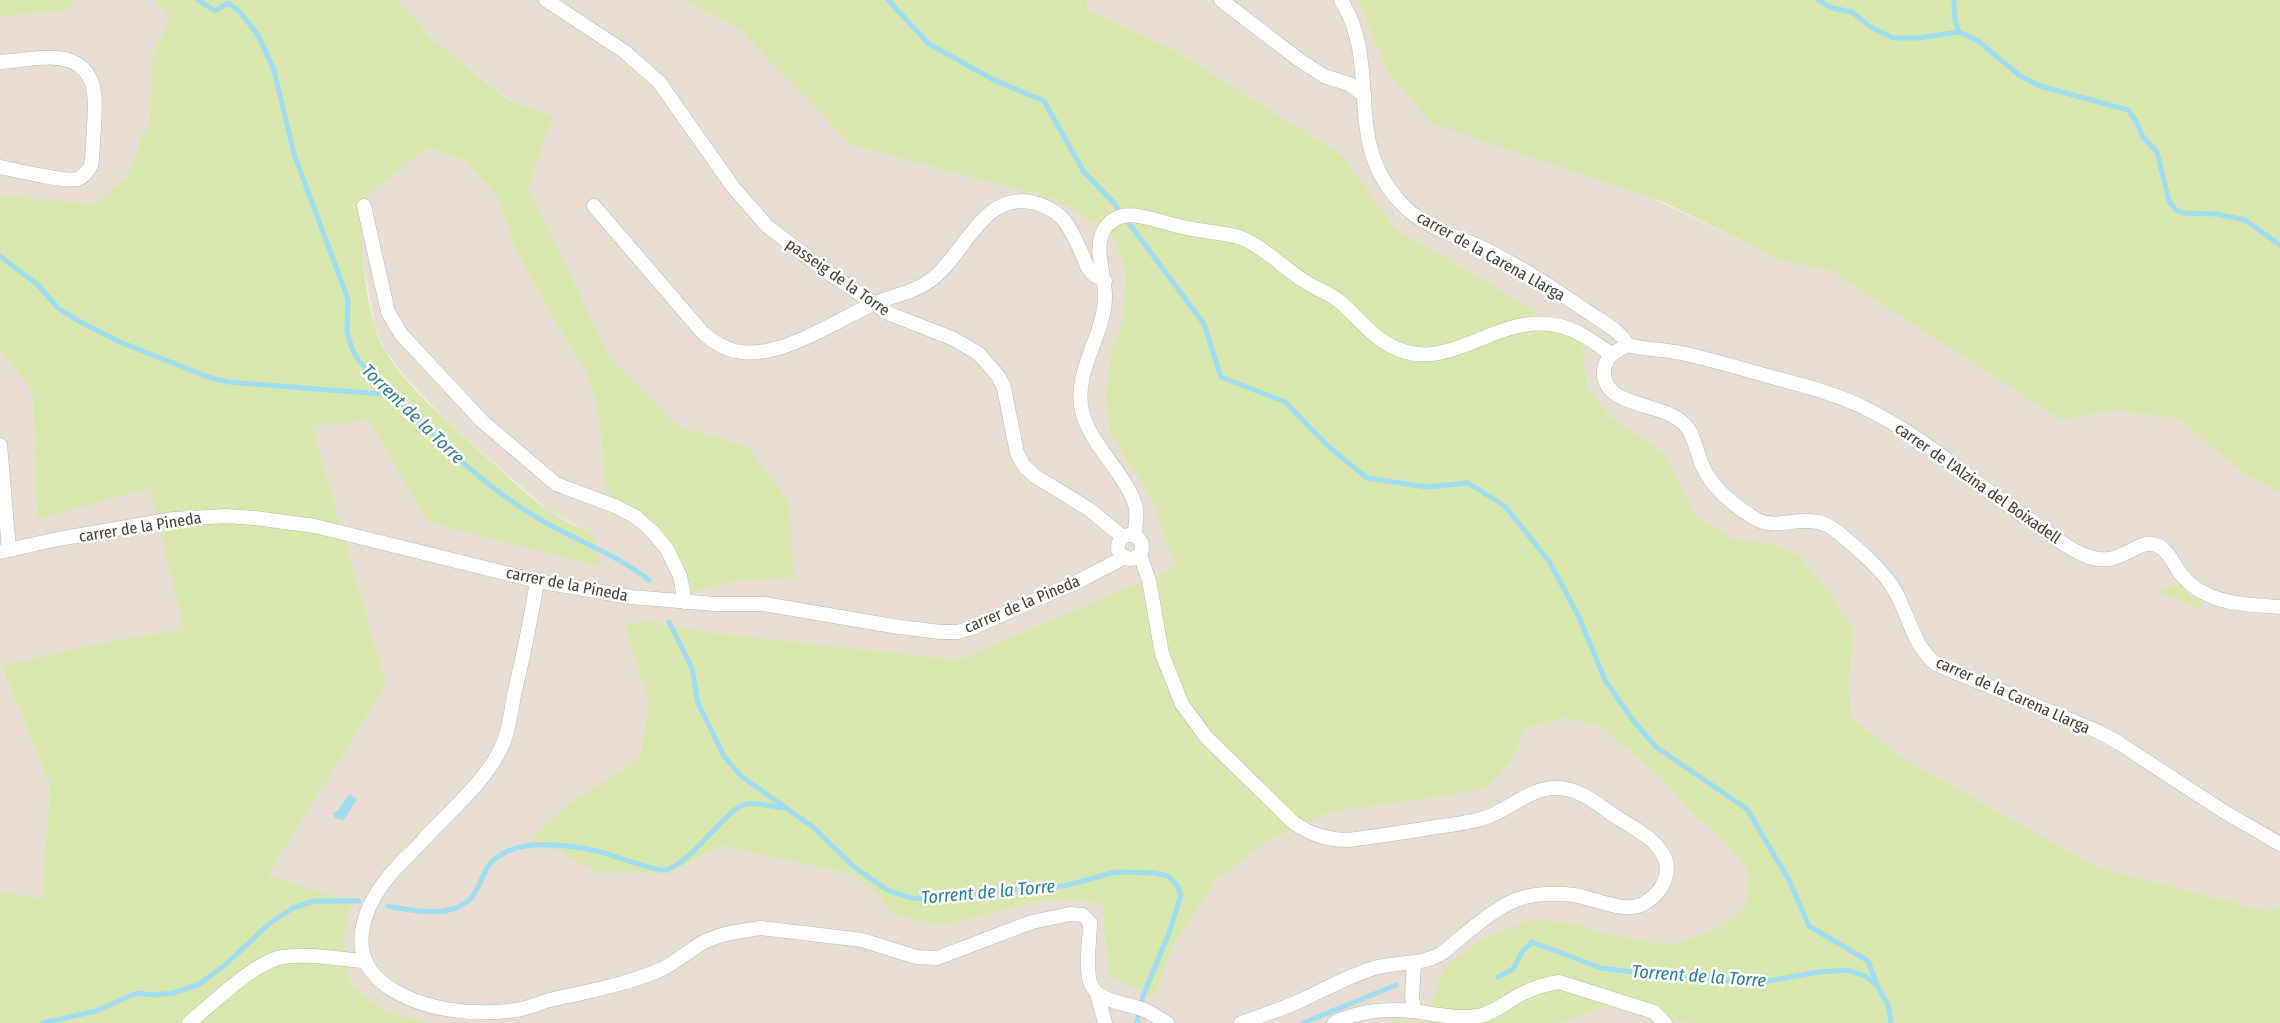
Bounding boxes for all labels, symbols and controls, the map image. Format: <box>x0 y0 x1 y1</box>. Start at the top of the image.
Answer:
street label: carrer de la Carena Llarga <box>1414 207 1569 305</box>
street label: passeig de la Torre <box>782 234 894 320</box>
water label: Torrent de la Torre <box>357 359 469 469</box>
street label: carrer de l'Alzina del Boixadell <box>1892 418 2064 548</box>
street label: carrer de la Pineda <box>77 508 203 546</box>
street label: carrer de la Pineda <box>505 563 630 605</box>
street label: carrer de la Pineda <box>961 571 1083 637</box>
street label: carrer de la Carena Llarga <box>1933 652 2093 738</box>
water label: Torrent de la Torre <box>920 875 1056 909</box>
water label: Torrent de la Torre <box>1631 960 1767 992</box>

